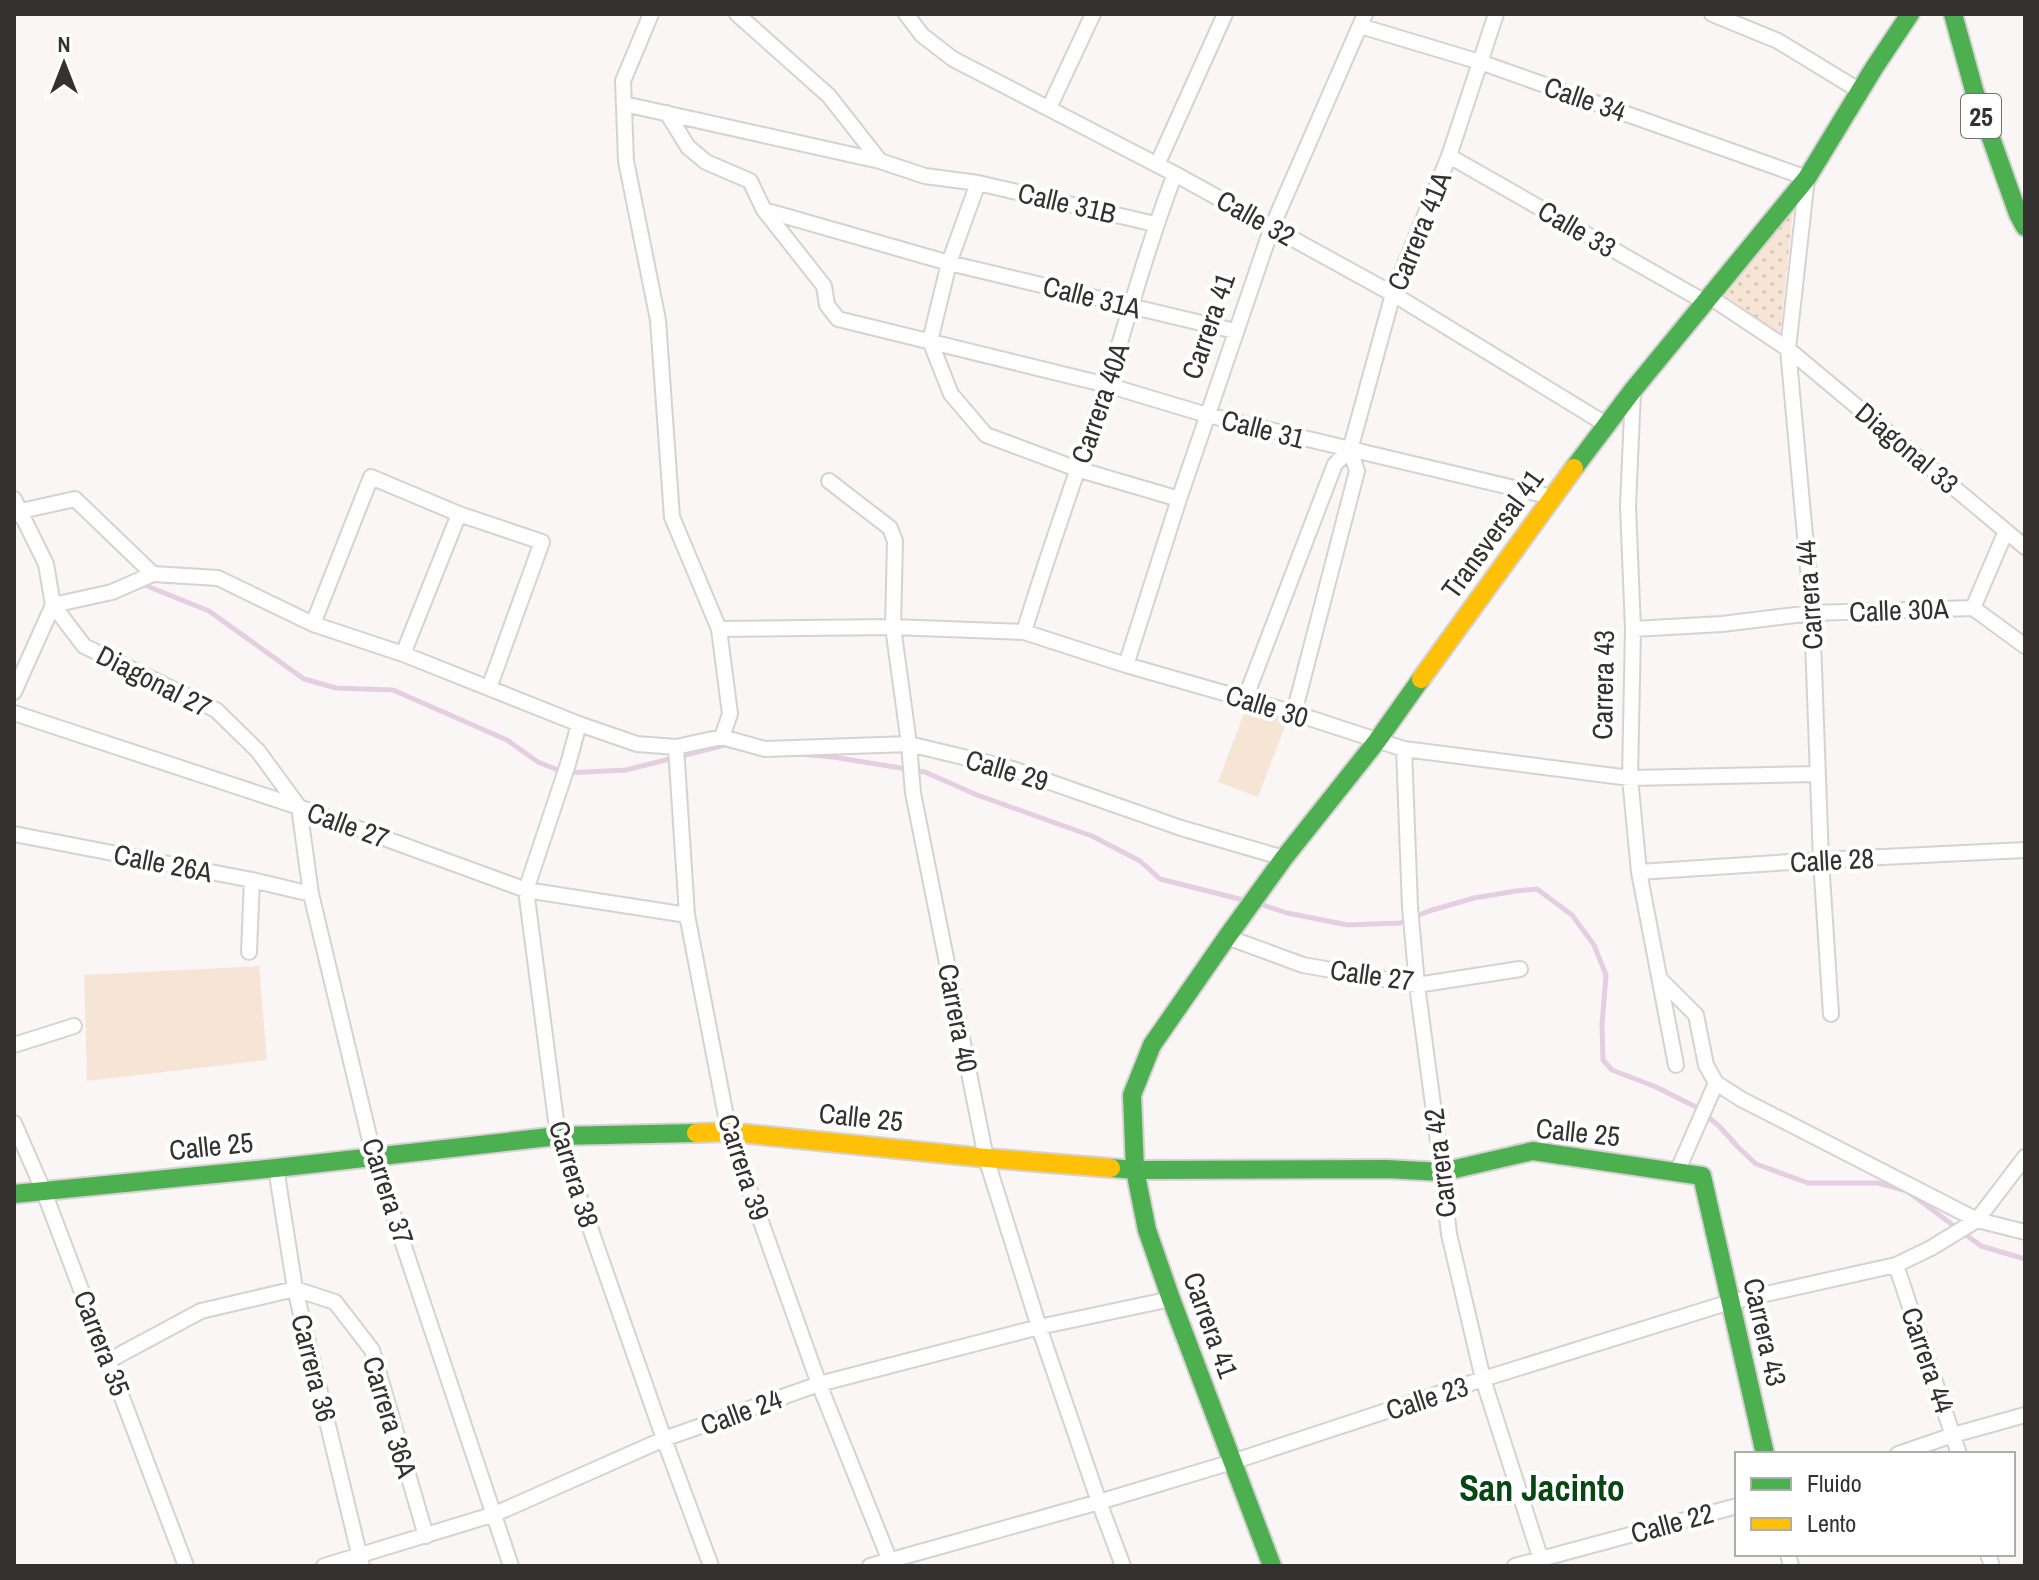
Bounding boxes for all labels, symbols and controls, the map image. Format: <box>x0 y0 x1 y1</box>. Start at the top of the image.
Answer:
north arrow <box>24 24 104 104</box>
text: N <box>57 29 71 59</box>
street label: Calle 34 <box>1539 67 1631 131</box>
road number: 25 <box>1961 94 2001 138</box>
street label: Carrera 41A <box>1378 165 1460 296</box>
street label: Calle 31B <box>1014 173 1120 233</box>
street label: Calle 32 <box>1210 181 1302 255</box>
street label: Calle 33 <box>1531 191 1623 267</box>
street label: Calle 31A <box>1039 267 1146 328</box>
street label: Carrera 41 <box>1172 268 1244 384</box>
street label: Carrera 40A <box>1062 337 1139 468</box>
street label: Diagonal 33 <box>1847 394 1967 502</box>
street label: Calle 31 <box>1218 400 1309 458</box>
street label: Transversal 41 <box>1432 462 1552 606</box>
street label: Carrera 44 <box>1786 539 1832 651</box>
street label: Calle 30A <box>1849 589 1950 631</box>
street label: Carrera 43 <box>1583 630 1623 740</box>
street label: Diagonal 27 <box>90 636 218 726</box>
street label: Calle 30 <box>1221 676 1313 736</box>
street label: Calle 29 <box>961 740 1053 800</box>
street label: Calle 27 <box>302 793 394 857</box>
street label: Calle 26A <box>111 835 216 891</box>
street label: Calle 28 <box>1789 839 1875 881</box>
street label: Calle 27 <box>1328 950 1416 1000</box>
street label: Carrera 40 <box>929 961 987 1075</box>
street label: Calle 25 <box>817 1094 905 1140</box>
street label: Carrera 42 <box>1414 1106 1466 1220</box>
street label: Carrera 39 <box>709 1109 779 1225</box>
street label: Calle 25 <box>1534 1109 1622 1155</box>
street label: Carrera 38 <box>540 1116 608 1232</box>
street label: Calle 25 <box>167 1123 255 1169</box>
street label: Carrera 37 <box>353 1133 423 1249</box>
street label: Carrera 41 <box>1174 1267 1248 1383</box>
street label: Carrera 43 <box>1734 1274 1796 1390</box>
street label: Carrera 35 <box>65 1285 139 1401</box>
street label: Carrera 44 <box>1892 1302 1964 1418</box>
street label: Carrera 36 <box>282 1310 346 1426</box>
street label: Carrera 36A <box>354 1352 427 1483</box>
street label: Calle 23 <box>1381 1367 1473 1429</box>
street label: Calle 24 <box>695 1380 787 1444</box>
legend <box>1735 1452 2015 1556</box>
district label: San Jacinto <box>1459 1464 1625 1512</box>
text: Fluido <box>1807 1467 1862 1499</box>
street label: Calle 22 <box>1626 1494 1718 1552</box>
text: Lento <box>1807 1507 1856 1539</box>

